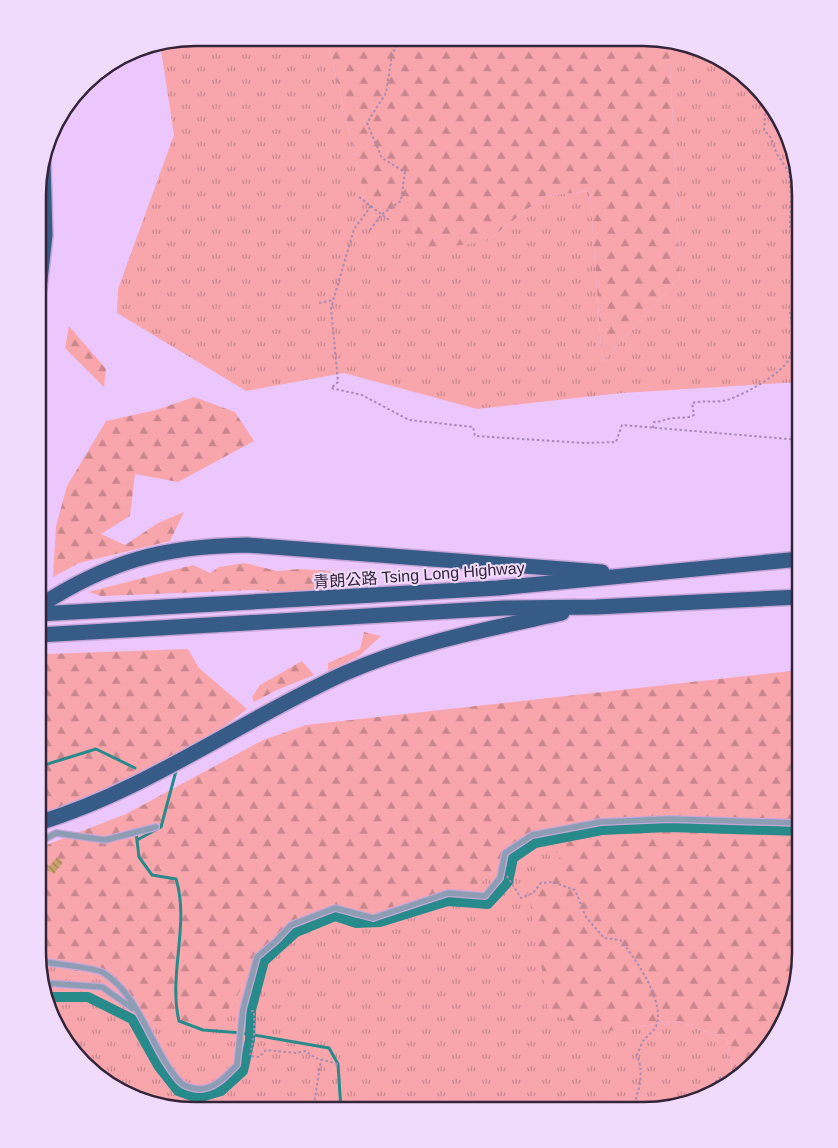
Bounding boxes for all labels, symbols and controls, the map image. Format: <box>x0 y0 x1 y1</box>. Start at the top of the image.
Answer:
street label: 青朗公路 Tsing Long Highway <box>313 559 525 591</box>

